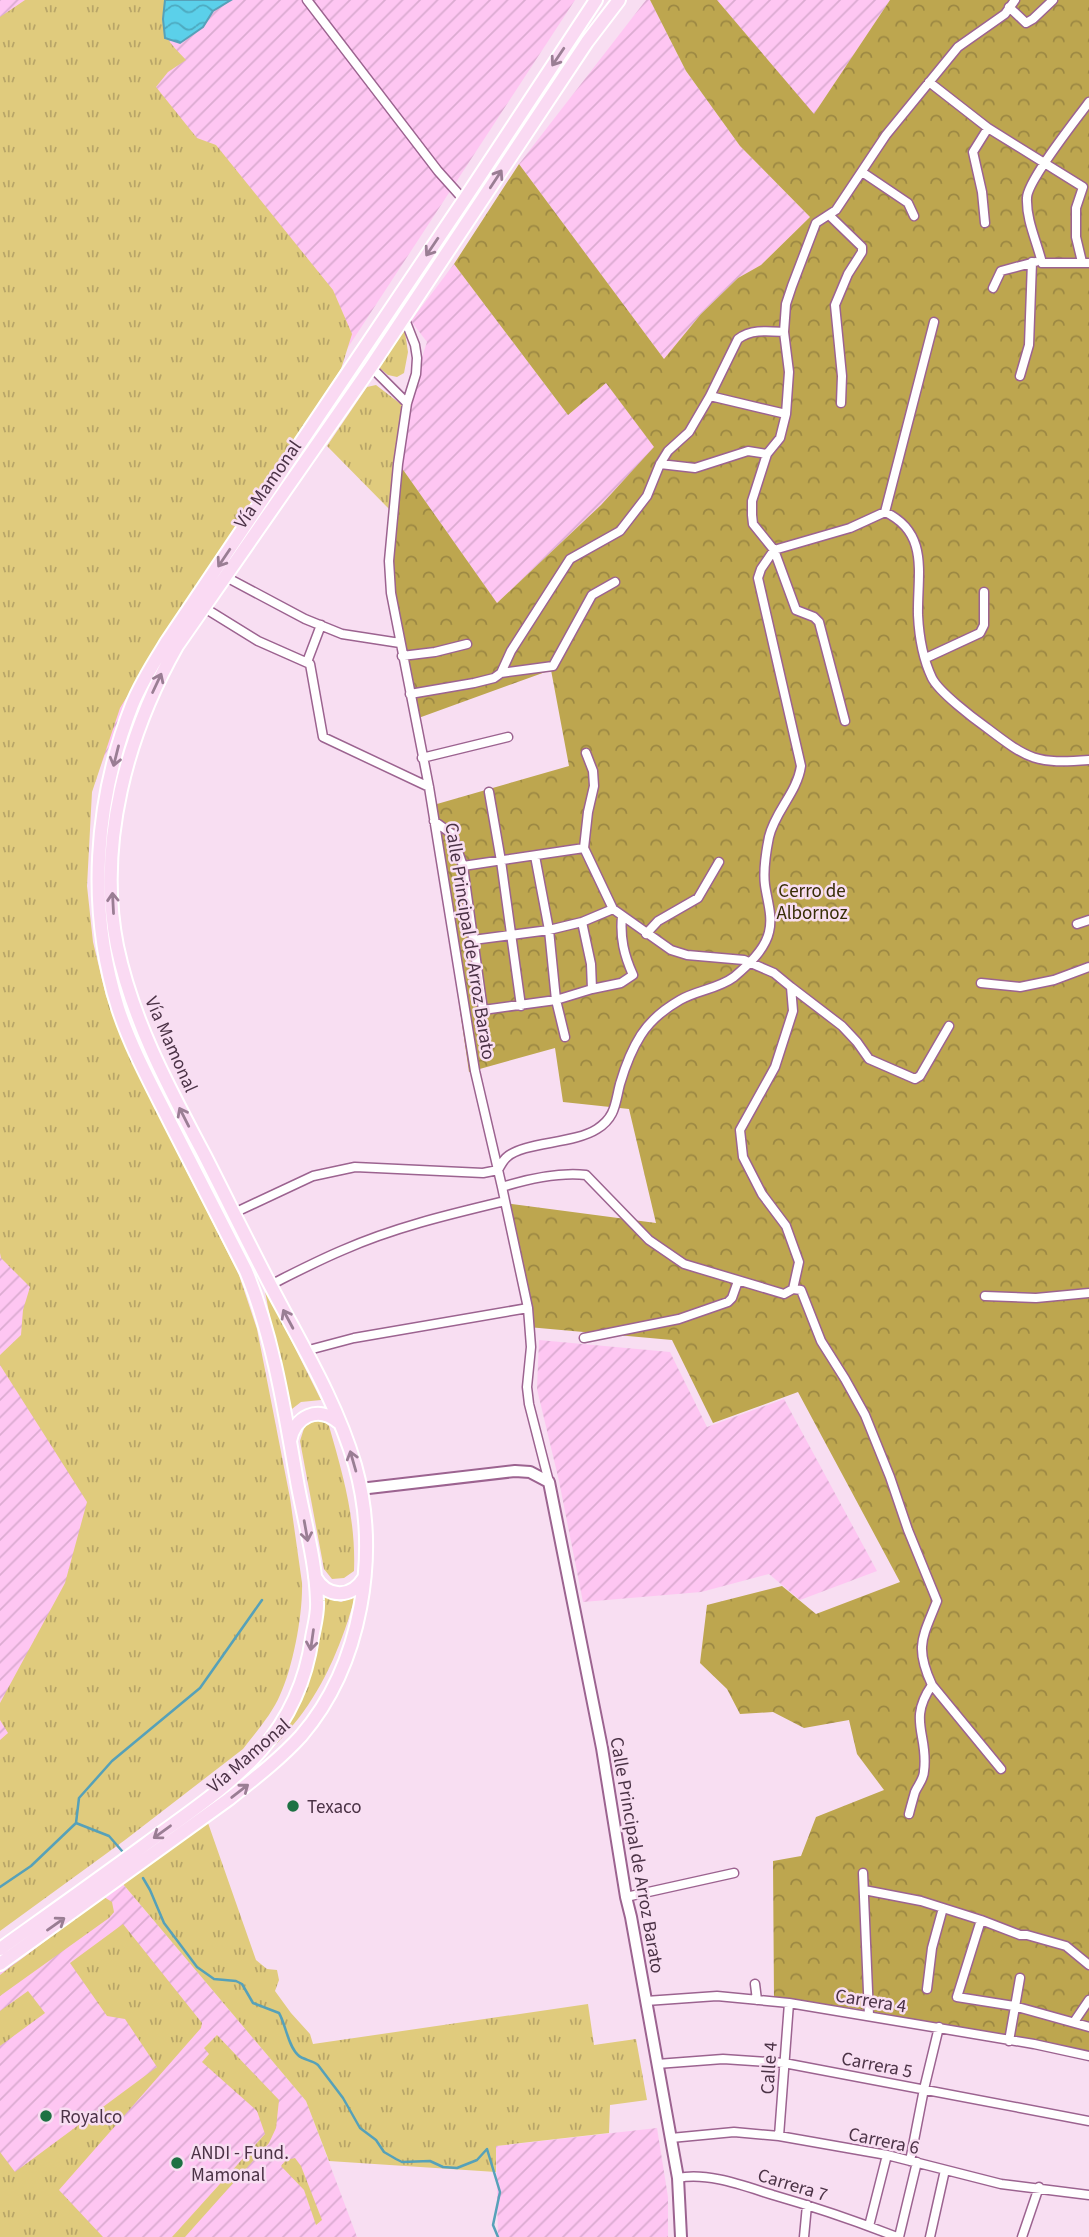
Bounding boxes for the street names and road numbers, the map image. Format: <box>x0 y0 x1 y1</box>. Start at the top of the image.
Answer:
street label: Vía Mamonal <box>228 435 309 535</box>
street label: Calle Principal de Arroz Barato <box>437 821 502 1062</box>
street label: Vía Mamonal <box>137 992 204 1097</box>
street label: Vía Mamonal <box>202 1712 297 1800</box>
street label: Calle Principal de Arroz Barato <box>602 1735 671 1975</box>
street label: Carrera 4 <box>833 1983 908 2020</box>
street label: Calle 4 <box>754 2041 785 2095</box>
street label: Carrera 5 <box>839 2045 915 2086</box>
street label: Carrera 6 <box>846 2121 922 2162</box>
street label: Carrera 7 <box>754 2162 831 2209</box>

